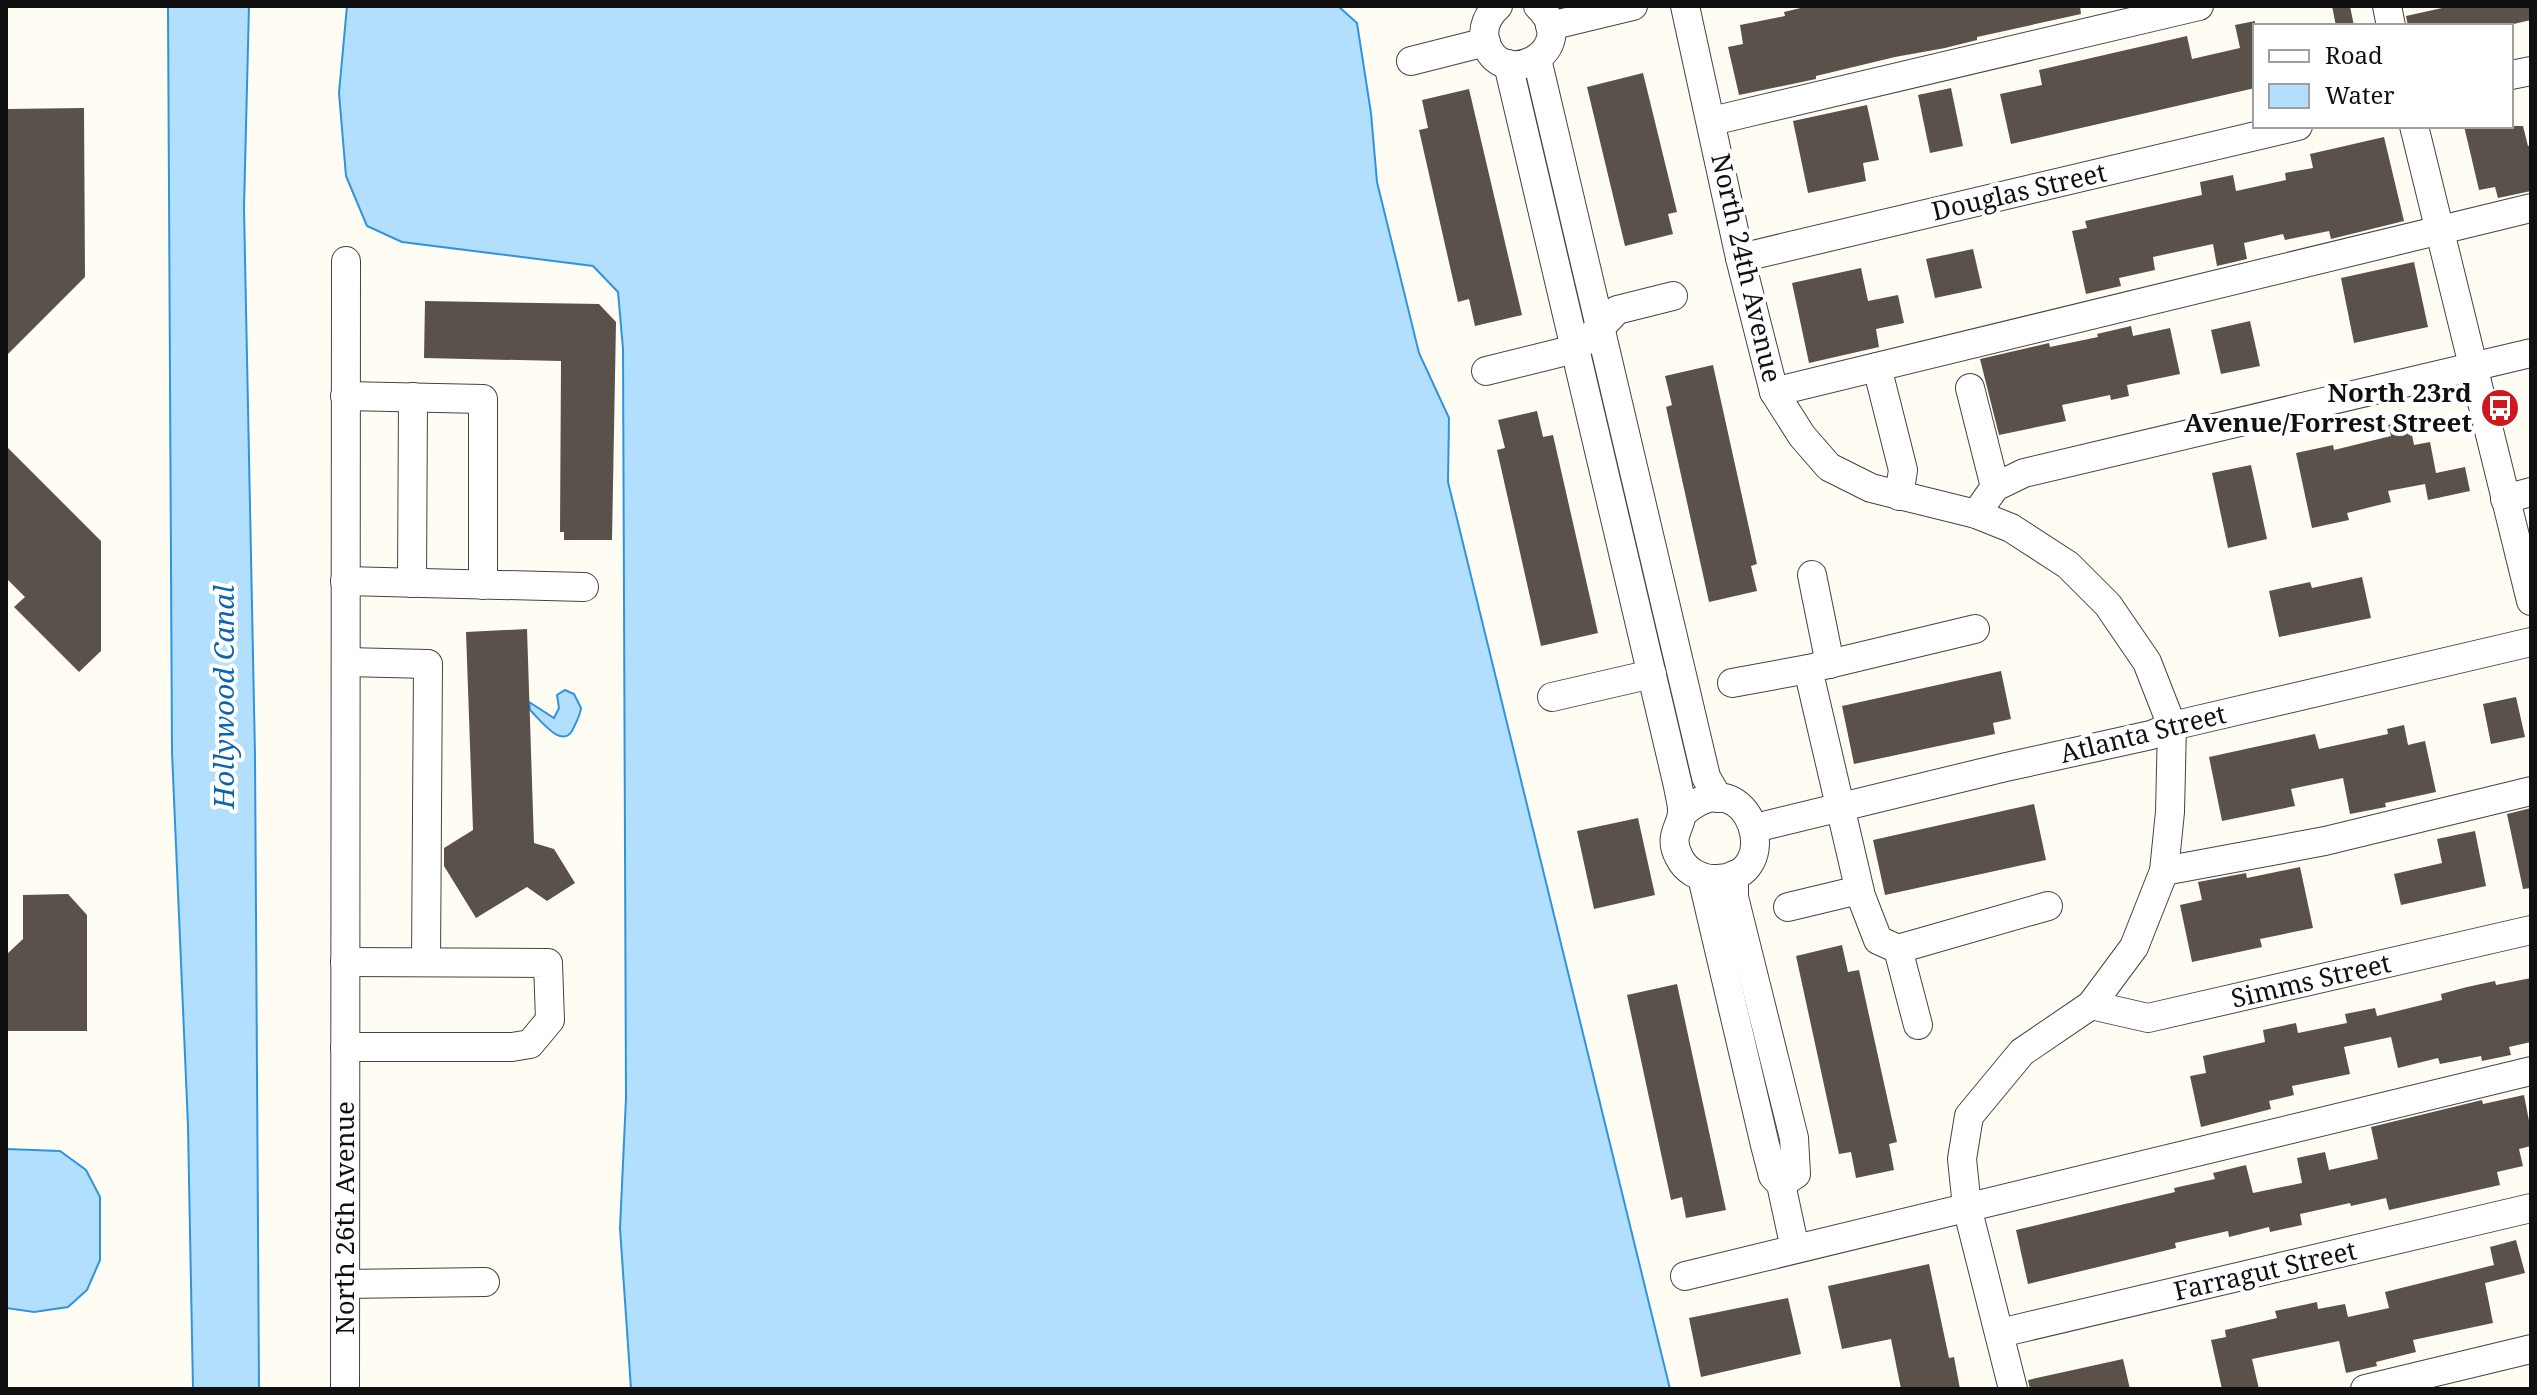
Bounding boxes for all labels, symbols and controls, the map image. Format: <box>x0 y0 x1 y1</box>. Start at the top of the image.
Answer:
legend <box>2253 24 2513 128</box>
text: Road <box>2325 38 2383 71</box>
text: Water <box>2325 78 2395 111</box>
street label: North 24th Avenue <box>1703 150 1791 386</box>
street label: Douglas Street <box>1928 153 2110 229</box>
place label: North 23rd Avenue/Forrest Street <box>2184 374 2472 440</box>
bus stop icon: North 23rd Avenue/Forrest Street <box>2479 387 2521 429</box>
water label: Hollywood Canal <box>204 585 242 810</box>
street label: Atlanta Street <box>2056 695 2230 771</box>
street label: Simms Street <box>2228 944 2394 1016</box>
street label: North 26th Avenue <box>326 1101 362 1335</box>
street label: Farragut Street <box>2170 1232 2360 1309</box>

